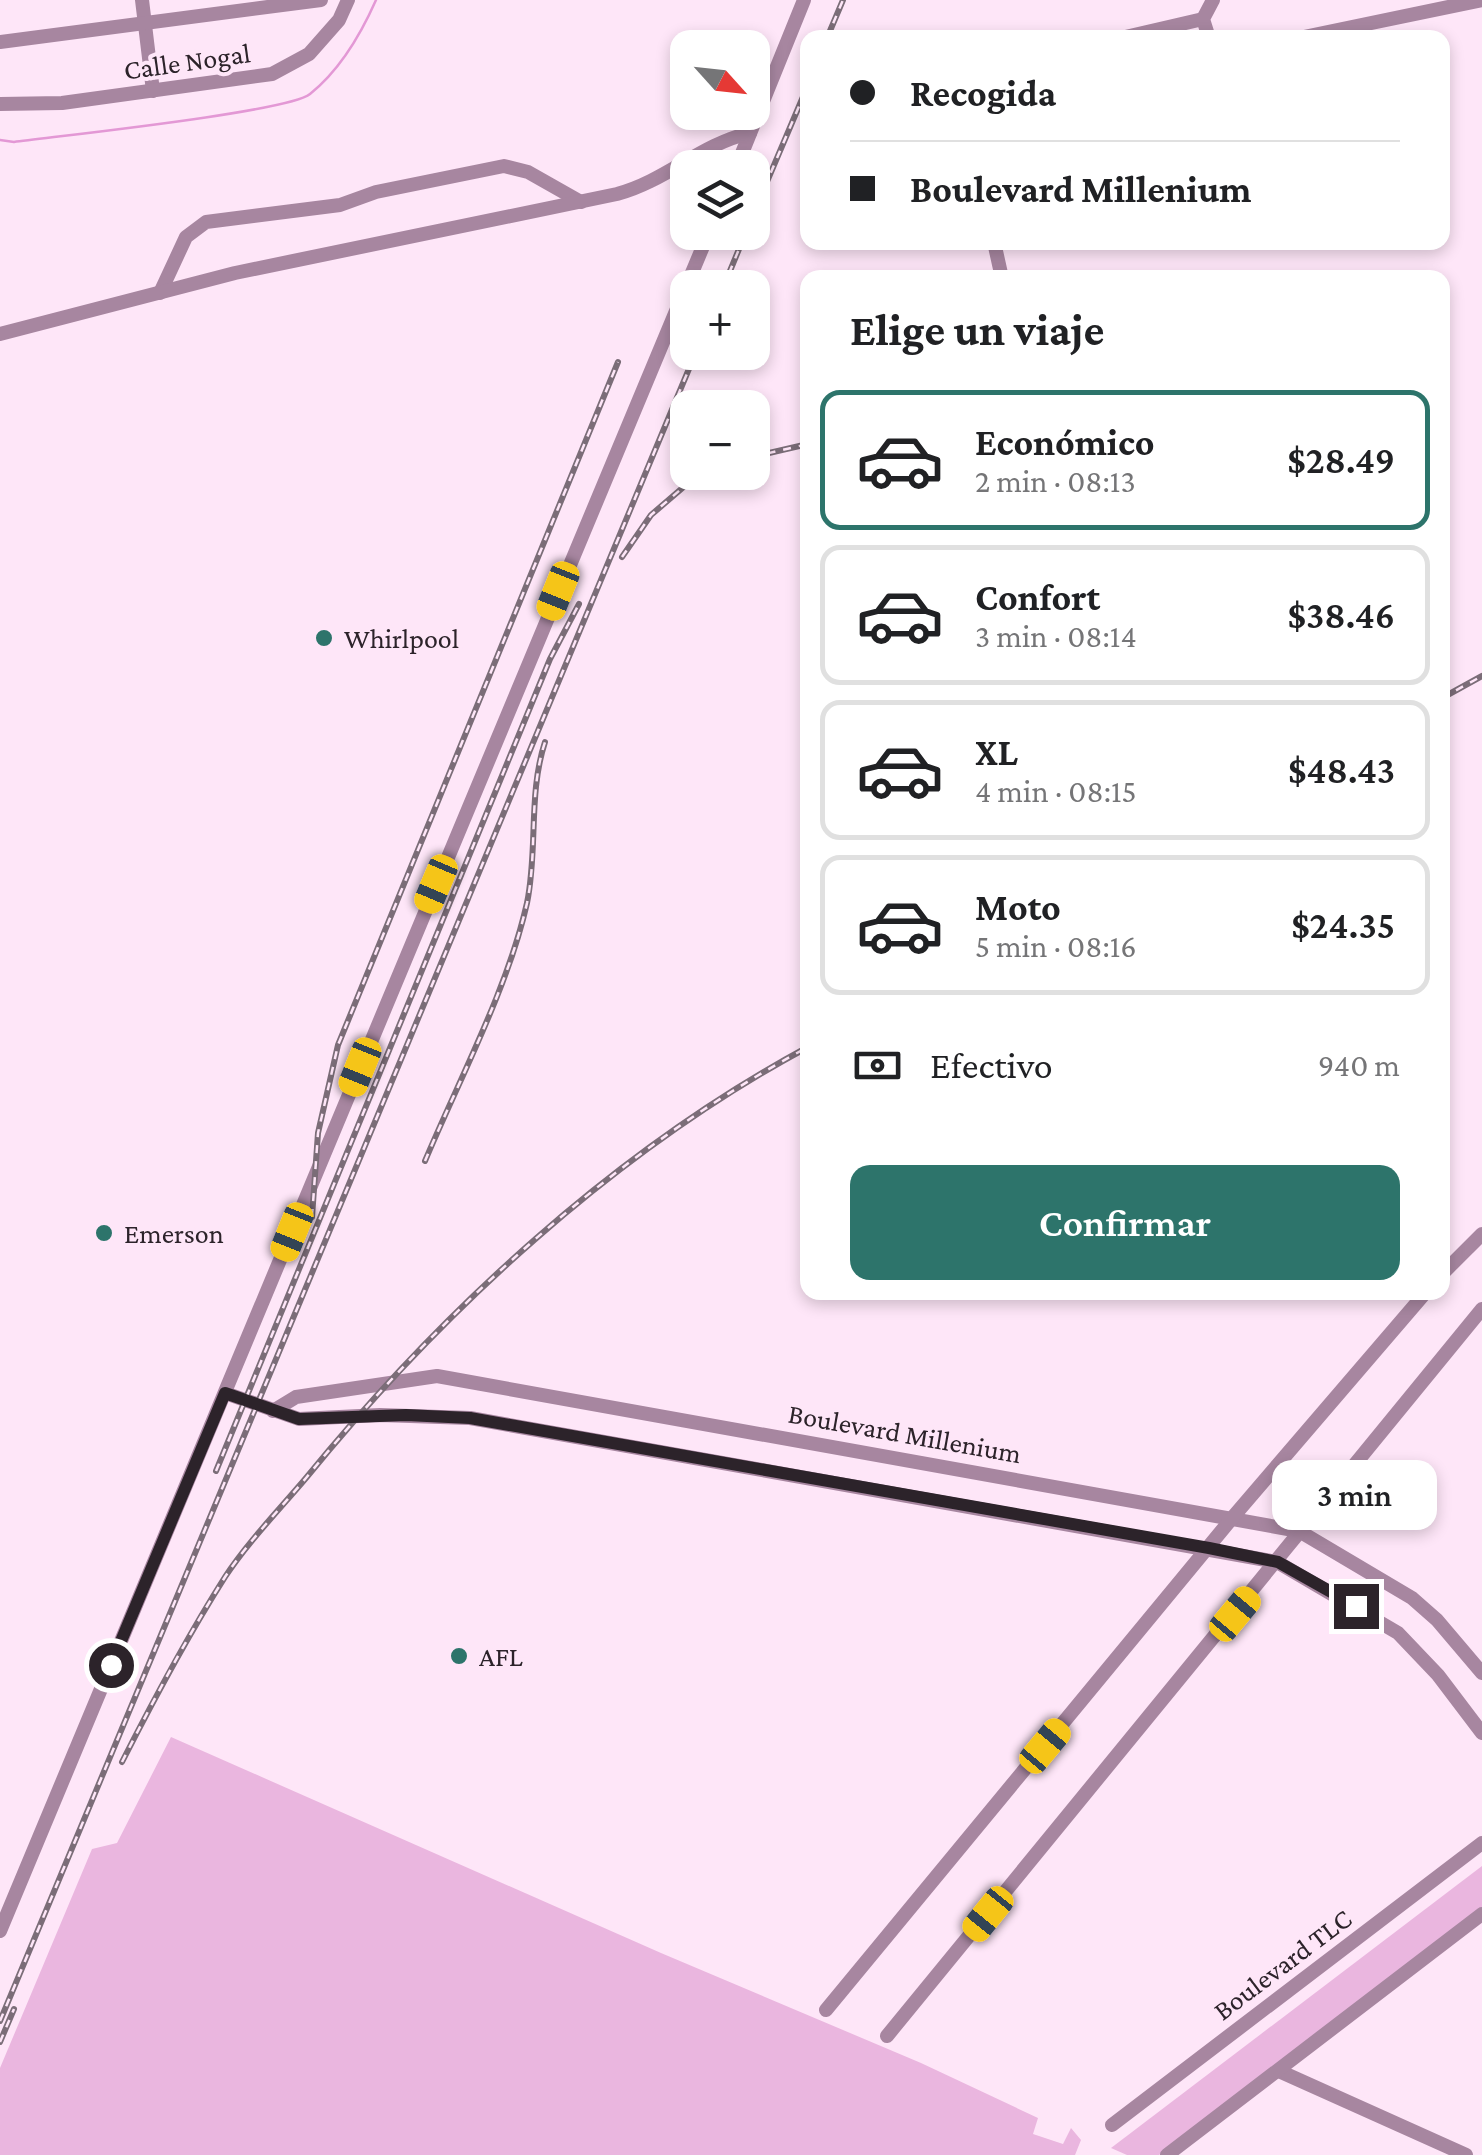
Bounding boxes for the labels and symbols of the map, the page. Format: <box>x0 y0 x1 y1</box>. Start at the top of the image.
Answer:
north arrow <box>670 30 770 130</box>
street label: Calle Nogal <box>122 37 252 86</box>
car <box>533 558 583 624</box>
place label: Whirlpool <box>344 623 459 654</box>
marker: Whirlpool <box>313 627 335 649</box>
car <box>410 851 462 917</box>
car <box>335 1034 385 1100</box>
car <box>267 1199 317 1265</box>
place label: Emerson <box>124 1218 224 1249</box>
marker: Emerson <box>93 1222 115 1244</box>
street label: Boulevard Millenium <box>786 1398 1024 1469</box>
callout: 3 min <box>1274 1461 1438 1531</box>
car <box>1204 1581 1266 1647</box>
route end <box>1334 1584 1379 1629</box>
place label: AFL <box>479 1641 523 1672</box>
route start <box>89 1643 134 1688</box>
marker: AFL <box>448 1645 470 1667</box>
car <box>1014 1713 1076 1779</box>
car <box>957 1881 1019 1947</box>
street label: Boulevard TLC <box>1207 1903 1357 2026</box>

